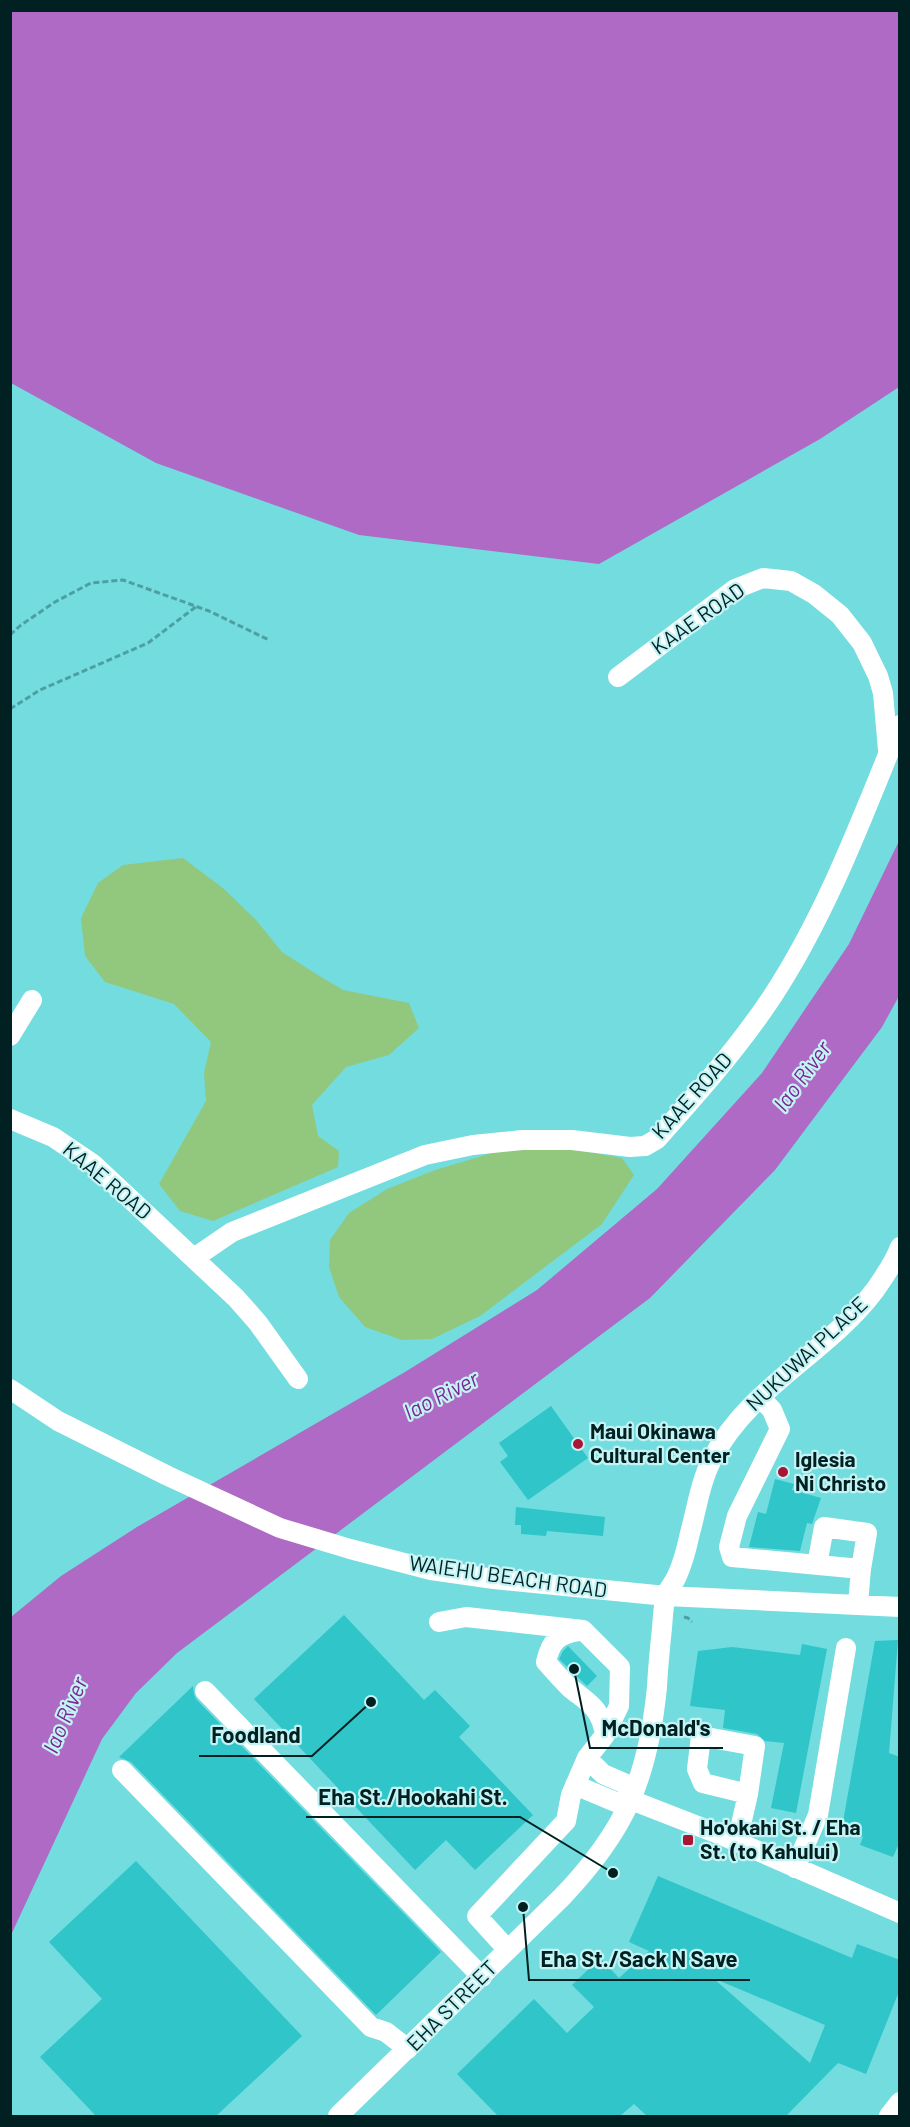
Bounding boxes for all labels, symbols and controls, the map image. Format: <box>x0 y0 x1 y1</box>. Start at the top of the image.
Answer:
street label: KAAE ROAD <box>646 577 748 659</box>
water label: Iao River <box>767 1034 836 1116</box>
street label: KAAE ROAD <box>646 1047 736 1143</box>
street label: KAAE ROAD <box>59 1136 157 1224</box>
street label: NUKUWAI PLACE <box>740 1290 872 1415</box>
water label: Iao River <box>399 1364 483 1424</box>
place label: Maui Okinawa Cultural Center <box>590 1418 730 1467</box>
marker: Maui Okinawa Cultural Center <box>571 1437 585 1451</box>
place label: Iglesia Ni Christo <box>795 1446 886 1495</box>
marker: Iglesia Ni Christo <box>776 1465 790 1479</box>
street label: WAIEHU BEACH ROAD <box>408 1549 609 1602</box>
water label: Iao River <box>36 1671 92 1757</box>
callout: McDonald's <box>590 1708 723 1748</box>
text: McDonald's <box>601 1714 711 1740</box>
callout: Foodland <box>199 1716 312 1756</box>
text: Foodland <box>211 1721 301 1747</box>
callout: Eha St./Hookahi St. <box>306 1777 520 1817</box>
text: Eha St./Hookahi St. <box>318 1783 508 1809</box>
place label: Ho'okahi St. / Eha St. (to Kahului) <box>700 1814 861 1863</box>
marker: Ho'okahi St. / Eha St. (to Kahului) <box>681 1833 695 1847</box>
callout: Eha St./Sack N Save <box>529 1940 750 1980</box>
text: Eha St./Sack N Save <box>540 1945 738 1971</box>
street label: EHA STREET <box>401 1955 501 2055</box>

